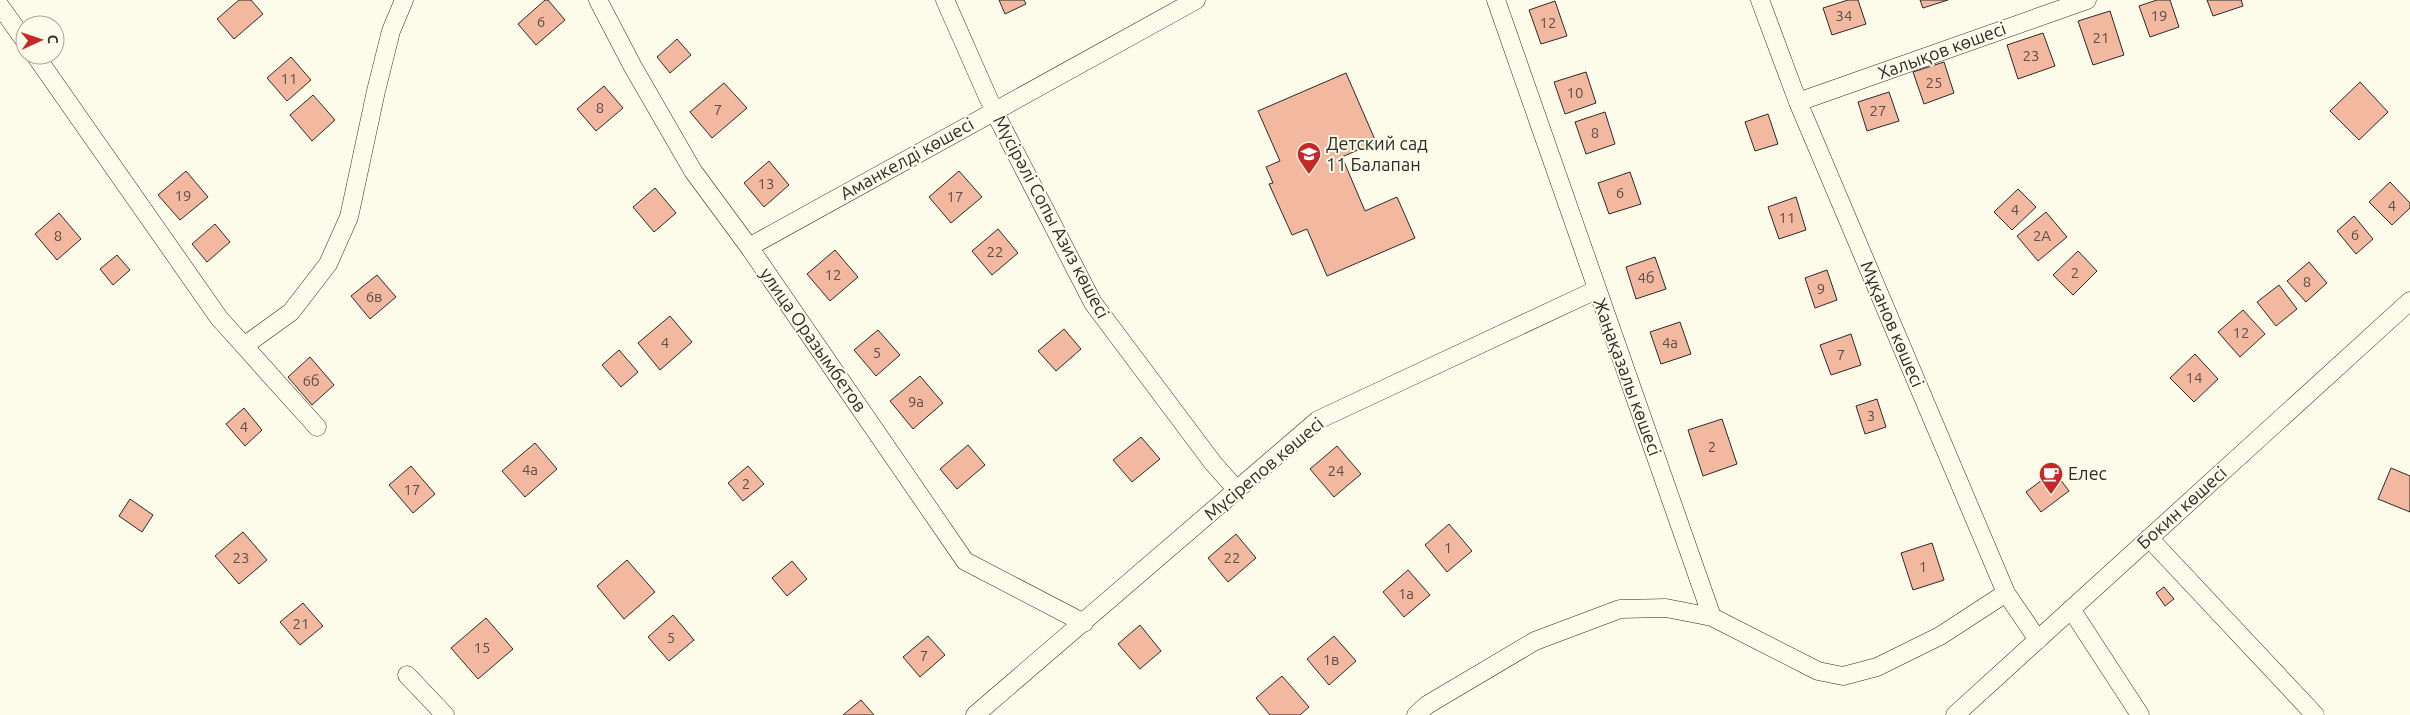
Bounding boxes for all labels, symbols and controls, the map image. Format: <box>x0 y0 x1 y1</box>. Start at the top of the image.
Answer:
house number: 34 <box>1836 7 1852 24</box>
house number: 19 <box>2151 7 2167 24</box>
house number: 6 <box>537 13 545 30</box>
house number: 12 <box>1540 14 1556 31</box>
north arrow <box>15 15 65 65</box>
street label: Халықов көшесі <box>1875 18 2008 83</box>
house number: 21 <box>2093 29 2109 46</box>
text: С <box>45 34 61 44</box>
house number: 23 <box>2023 47 2039 64</box>
house number: 11 <box>281 70 297 87</box>
house number: 25 <box>1926 74 1942 91</box>
house number: 10 <box>1567 84 1583 101</box>
house number: 8 <box>596 99 604 116</box>
house number: 7 <box>714 101 722 118</box>
house number: 27 <box>1870 102 1886 119</box>
street label: Мүсірәлі Сопы Азиз көшесі <box>990 112 1114 321</box>
street label: Аманкелді көшесі <box>836 113 977 203</box>
house number: 8 <box>1591 124 1599 141</box>
place label: Детский сад 11 Балапан <box>1326 133 1428 174</box>
school or university icon: Детский сад 11 Балапан <box>1296 141 1322 175</box>
house number: 13 <box>758 175 774 192</box>
house number: 6 <box>1616 184 1624 201</box>
house number: 19 <box>175 187 191 204</box>
house number: 17 <box>947 188 963 205</box>
house number: 4 <box>2388 197 2396 214</box>
house number: 4 <box>2011 201 2019 218</box>
house number: 11 <box>1779 209 1795 226</box>
house number: 6 <box>2351 226 2359 243</box>
house number: 8 <box>54 227 62 244</box>
house number: 2А <box>2033 227 2051 244</box>
house number: 22 <box>987 243 1003 260</box>
street label: Мұқанов көшесі <box>1857 257 1929 390</box>
street label: улица Оразымбетов <box>757 264 871 415</box>
house number: 2 <box>2071 264 2079 281</box>
house number: 12 <box>825 266 841 283</box>
house number: 4б <box>1637 269 1655 286</box>
house number: 8 <box>2303 273 2311 290</box>
house number: 9 <box>1817 280 1825 297</box>
house number: 6в <box>366 288 382 305</box>
street label: Жаңақазалы көшесі <box>1590 295 1666 458</box>
house number: 12 <box>2233 324 2249 341</box>
house number: 4 <box>661 334 669 351</box>
house number: 4а <box>1662 334 1678 351</box>
house number: 5 <box>873 344 881 361</box>
house number: 7 <box>1837 346 1845 363</box>
house number: 14 <box>2186 369 2202 386</box>
house number: 6б <box>302 372 320 389</box>
house number: 9а <box>908 393 924 410</box>
house number: 3 <box>1867 407 1875 424</box>
street label: Мүсірепов көшесі <box>1200 413 1327 524</box>
house number: 4 <box>240 418 248 435</box>
house number: 2 <box>1708 438 1716 455</box>
house number: 4а <box>522 461 538 478</box>
cafe icon: Елес <box>2038 461 2064 495</box>
house number: 24 <box>1328 462 1344 479</box>
street label: Бокин көшесі <box>2133 462 2230 552</box>
place label: Елес <box>2068 463 2107 483</box>
house number: 2 <box>742 475 750 492</box>
house number: 17 <box>404 481 420 498</box>
house number: 1 <box>1444 539 1452 556</box>
house number: 23 <box>233 549 249 566</box>
house number: 22 <box>1224 549 1240 566</box>
house number: 1 <box>1919 558 1927 575</box>
house number: 1а <box>1398 585 1414 602</box>
house number: 21 <box>293 615 309 632</box>
house number: 5 <box>667 629 675 646</box>
house number: 15 <box>474 639 490 656</box>
house number: 7 <box>920 647 928 664</box>
house number: 1в <box>1323 651 1339 668</box>

